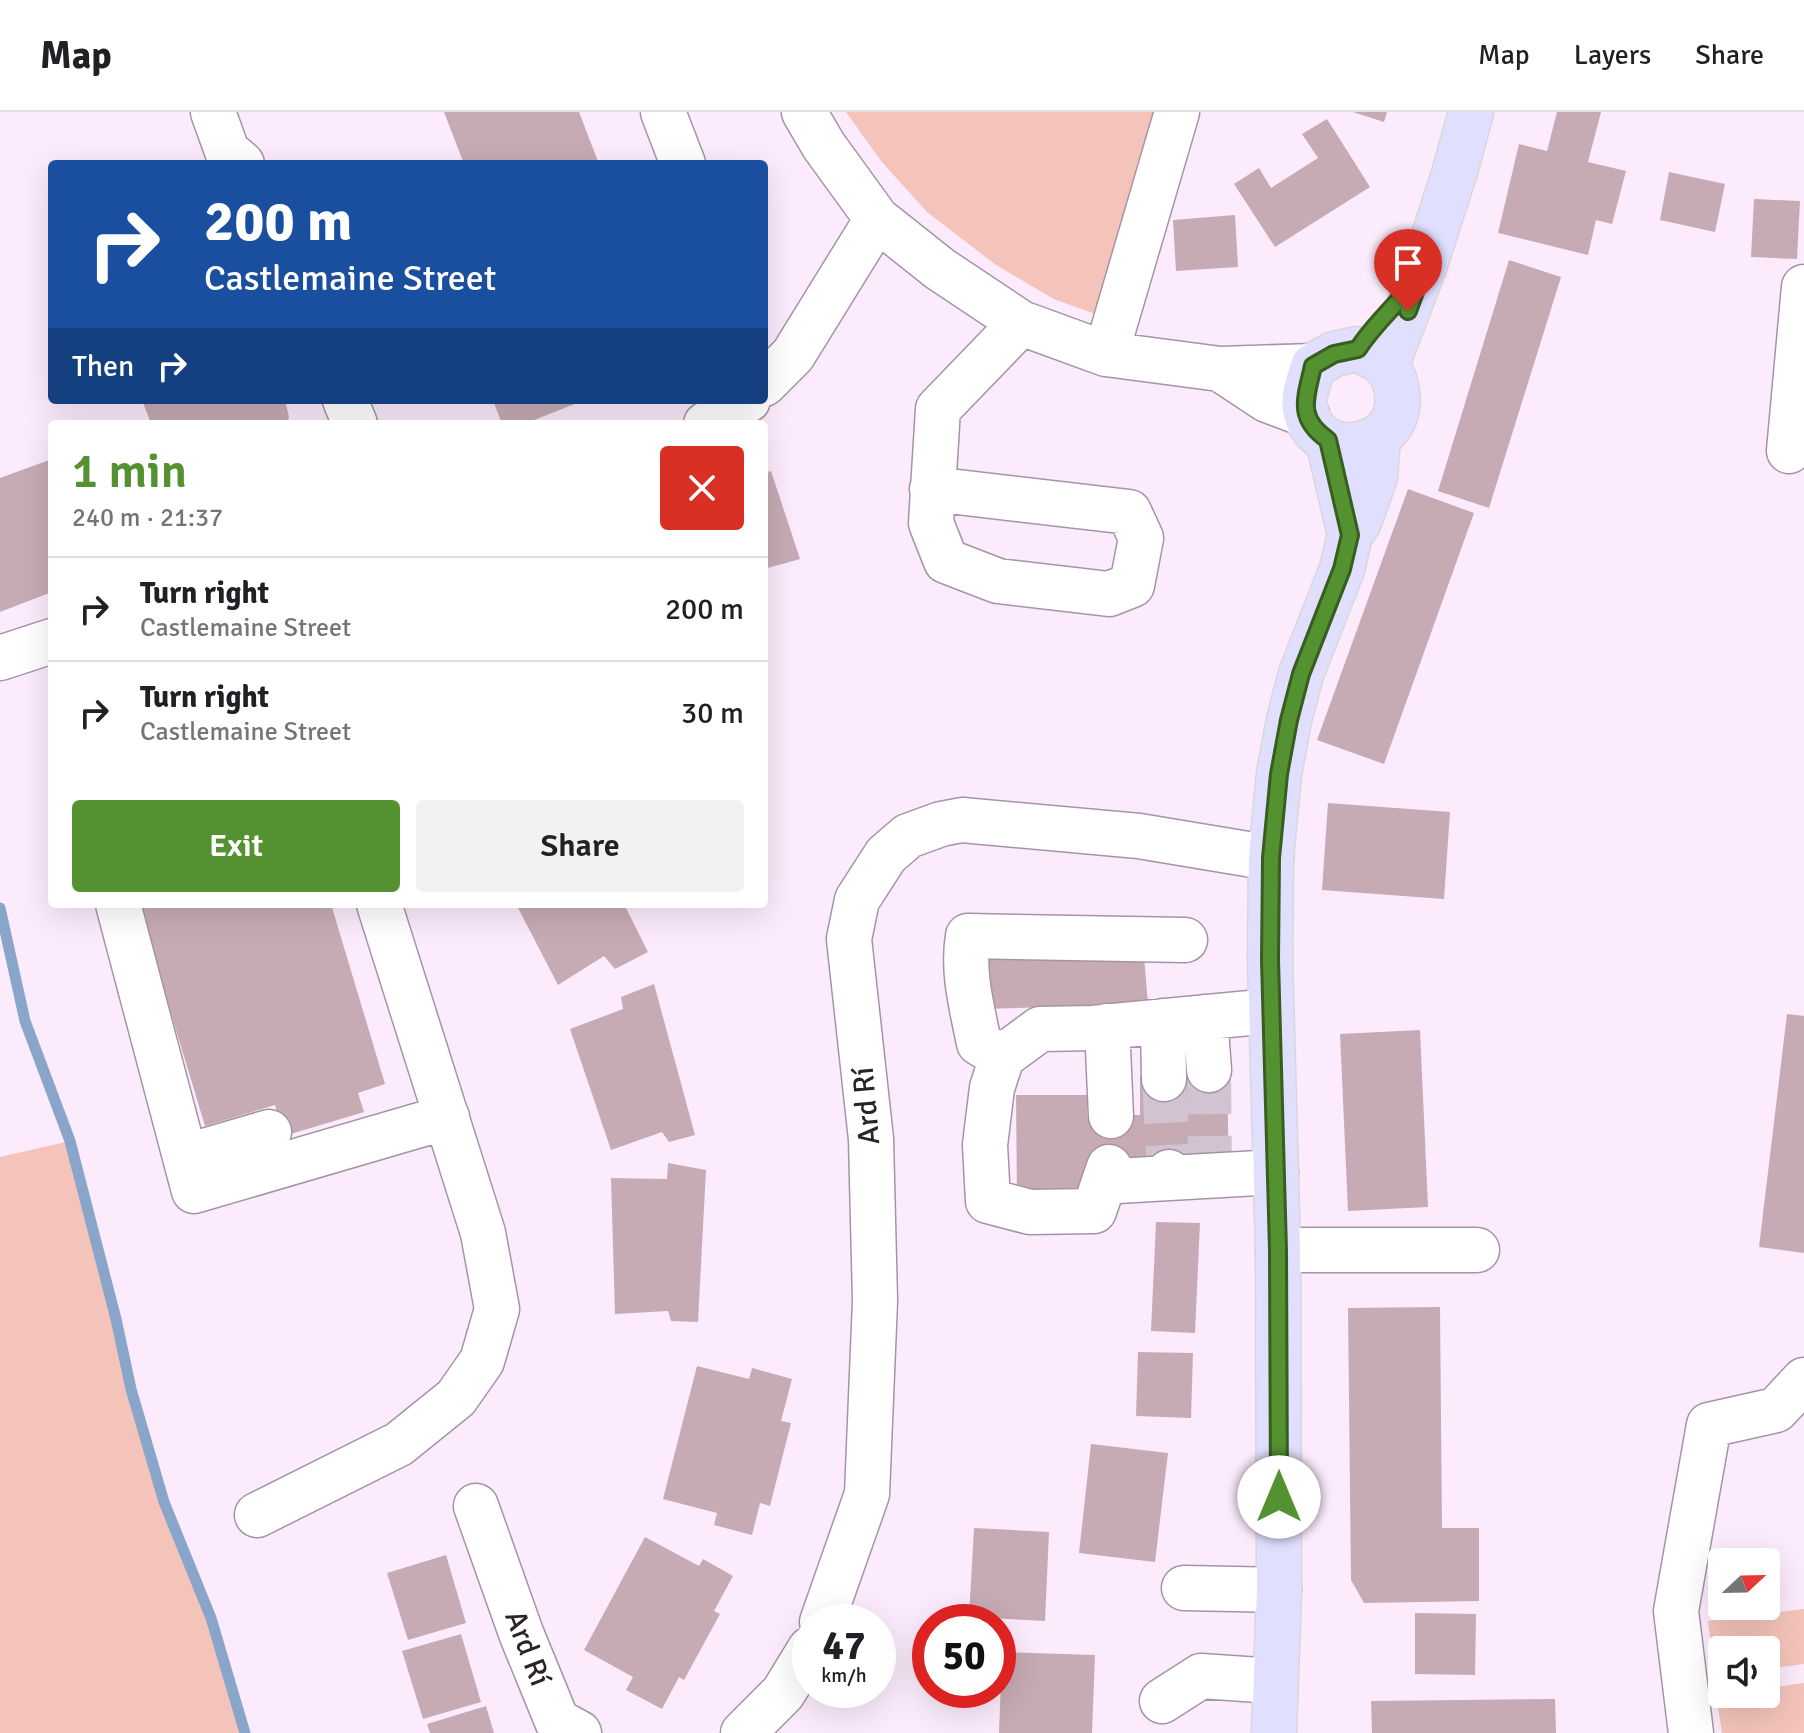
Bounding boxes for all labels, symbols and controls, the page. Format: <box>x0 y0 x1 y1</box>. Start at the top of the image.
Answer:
text: Map <box>40 32 112 79</box>
text: Map <box>1478 38 1530 72</box>
text: Layers <box>1574 38 1651 72</box>
text: Share <box>1695 38 1764 72</box>
text: 200 m <box>204 187 352 256</box>
icon: right <box>72 192 176 296</box>
pin <box>1374 229 1442 311</box>
icon: arrive <box>1386 241 1430 285</box>
text: Castlemaine Street <box>204 256 496 301</box>
icon: right <box>150 344 194 388</box>
text: Then <box>72 348 134 385</box>
text: 1 min <box>72 442 187 501</box>
button: close <box>660 446 744 530</box>
text: 240 m · 21:37 <box>72 502 223 534</box>
text: Turn right <box>140 575 269 612</box>
icon: right <box>72 587 116 631</box>
text: 200 m <box>665 591 744 628</box>
text: Castlemaine Street <box>140 612 351 644</box>
text: Turn right <box>140 679 269 716</box>
icon: right <box>72 691 116 735</box>
text: 30 m <box>681 695 744 732</box>
text: Castlemaine Street <box>140 716 351 748</box>
button: Exit <box>72 800 400 892</box>
button: Share <box>416 800 744 892</box>
street label: Ard Rí <box>845 1066 888 1146</box>
position arrow <box>1237 1455 1321 1539</box>
north arrow <box>1708 1548 1780 1620</box>
map controls <box>1708 1548 1780 1708</box>
speed limit sign: 50 <box>912 1604 1016 1708</box>
street label: Ard Rí <box>496 1605 559 1691</box>
text: 47 <box>822 1621 866 1671</box>
button: sound <box>1708 1636 1780 1708</box>
text: km/h <box>821 1663 867 1688</box>

